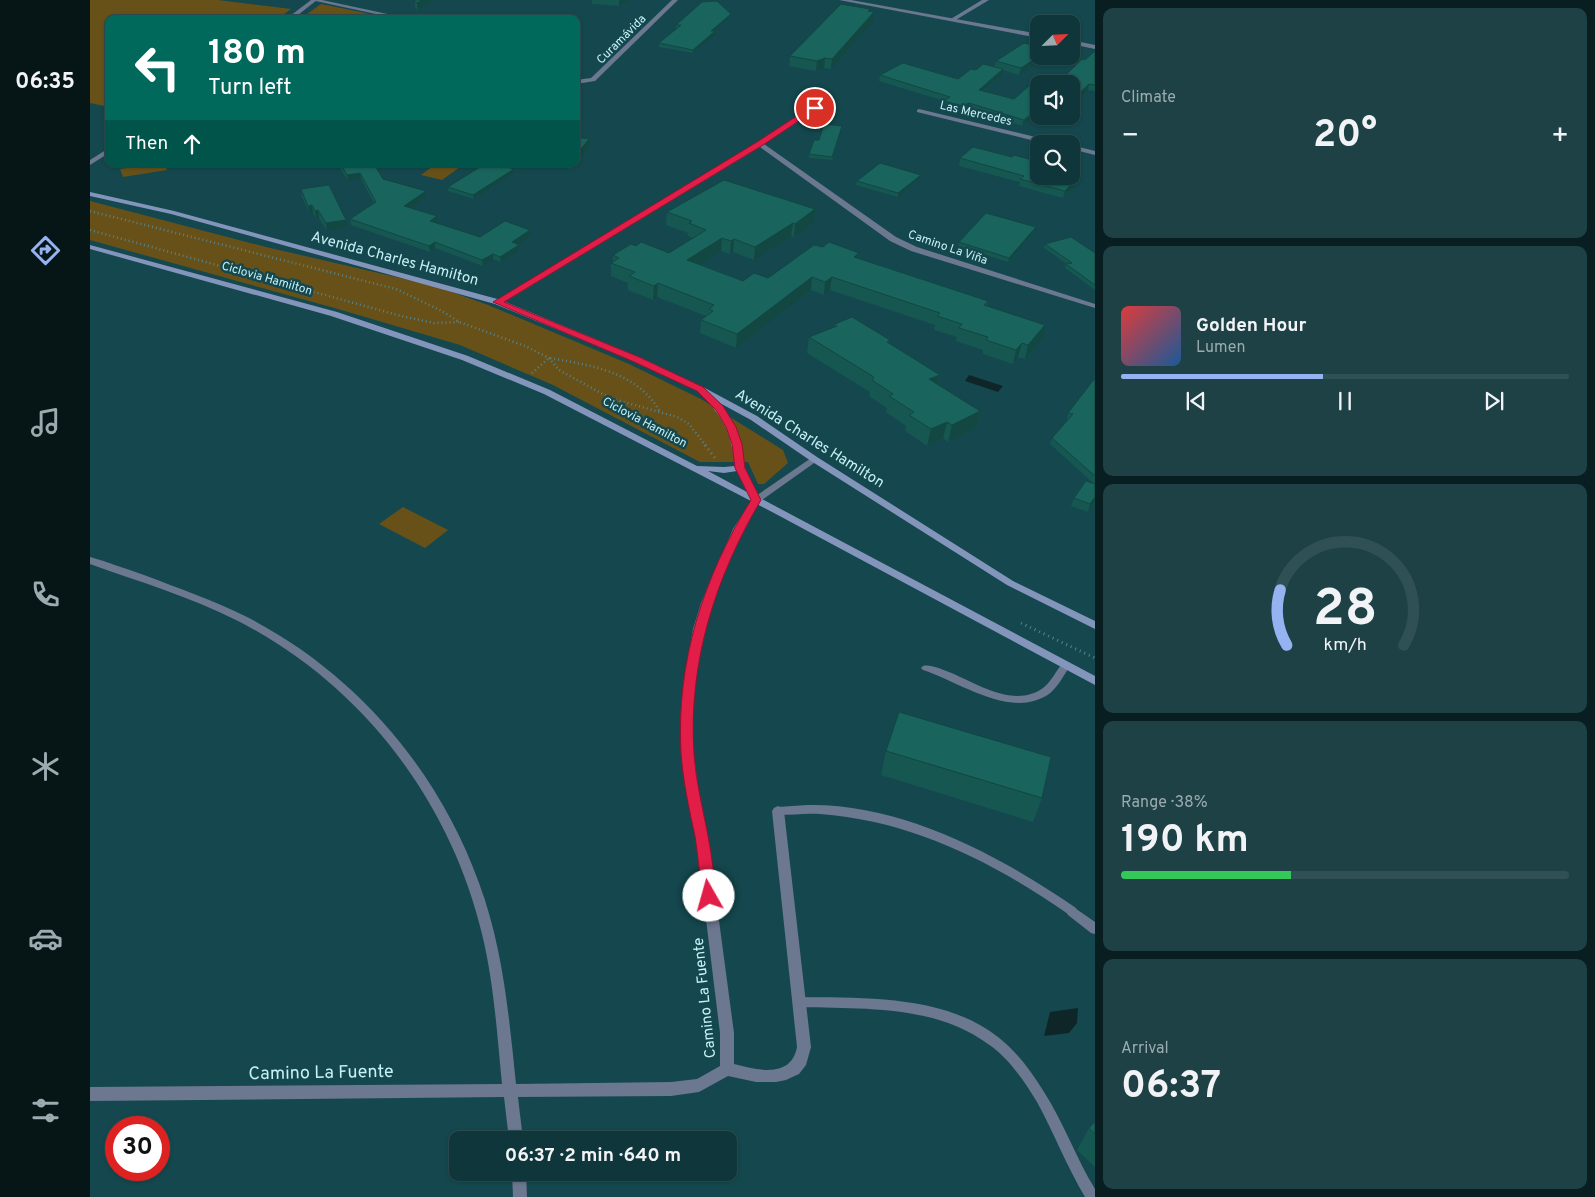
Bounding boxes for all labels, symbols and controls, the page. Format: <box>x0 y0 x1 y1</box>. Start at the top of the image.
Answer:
street label: Curamávida <box>593 11 650 68</box>
north arrow <box>1030 15 1080 65</box>
map controls <box>1030 15 1080 185</box>
text: 180 m <box>208 32 306 76</box>
icon: left <box>125 35 190 100</box>
text: 06:35 <box>15 69 75 96</box>
text: Turn left <box>208 75 291 102</box>
button: sound <box>1030 75 1080 125</box>
pin <box>794 87 836 129</box>
text: Climate <box>1121 88 1176 108</box>
icon: arrive <box>801 94 829 122</box>
street label: Las Mercedes <box>938 98 1013 130</box>
text: 20° <box>1313 112 1377 161</box>
text: − <box>1121 119 1139 155</box>
text: + <box>1551 119 1569 155</box>
icon: ahead <box>178 130 206 158</box>
text: Then <box>125 132 168 156</box>
button: search <box>1030 135 1080 185</box>
street label: Camino La Viña <box>906 227 990 269</box>
street label: Avenida Charles Hamilton <box>309 228 480 291</box>
icon: directions <box>28 233 63 268</box>
street label: Ciclovia Hamilton <box>220 258 314 300</box>
text: Golden Hour <box>1196 314 1307 338</box>
text: Lumen <box>1196 338 1246 358</box>
street label: Avenida Charles Hamilton <box>731 385 887 493</box>
icon: previous <box>1182 387 1210 415</box>
icon: pause <box>1331 387 1359 415</box>
icon: next <box>1480 387 1508 415</box>
street label: Ciclovia Hamilton <box>599 394 690 452</box>
icon: music <box>28 405 63 440</box>
icon: phone <box>28 577 63 612</box>
text: 28 <box>1313 578 1377 644</box>
text: km/h <box>1323 634 1367 657</box>
icon: climate <box>28 749 63 784</box>
text: Range · 38% <box>1121 793 1208 813</box>
text: 190 km <box>1121 817 1249 866</box>
position arrow <box>682 869 734 921</box>
icon: car <box>28 921 63 956</box>
street label: Camino La Fuente <box>690 937 721 1059</box>
text: Arrival <box>1121 1039 1169 1059</box>
street label: Camino La Fuente <box>248 1061 394 1086</box>
text: 06:37 <box>1121 1063 1221 1112</box>
icon: filters <box>28 1093 63 1128</box>
speed limit sign: 30 <box>105 1116 170 1181</box>
text: 06:37 · 2 min · 640 m <box>505 1144 681 1168</box>

